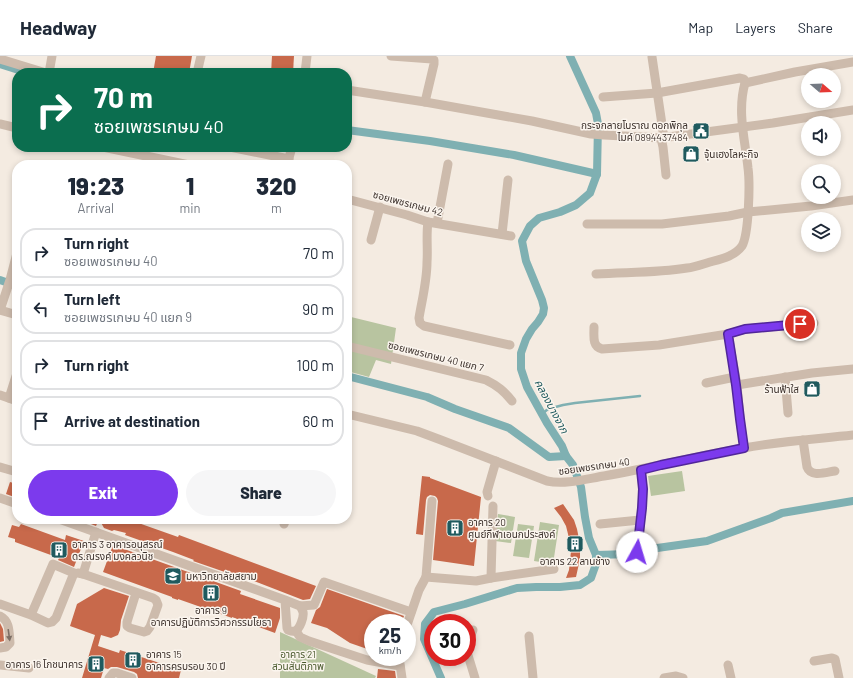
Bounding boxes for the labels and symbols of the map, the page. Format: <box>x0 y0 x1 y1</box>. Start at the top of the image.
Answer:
north arrow <box>801 68 841 108</box>
place label: กระจกลายโบราณ ดอกพิกุล ไมค์ 0894437484 <box>581 119 688 143</box>
public building icon: กระจกลายโบราณ ดอกพิกุล ไมค์ 0894437484 <box>691 121 711 141</box>
shop icon: จุ้นเฮงโลหะกิจ <box>681 144 701 164</box>
place label: จุ้นเฮงโลหะกิจ <box>704 148 759 161</box>
street label: ซอยเพชรเกษม 42 <box>372 188 444 218</box>
pin <box>783 307 817 341</box>
street label: ซอยเพชรเกษม 40 แยก 7 <box>387 338 485 374</box>
water label: คลองบางจาก <box>532 377 572 436</box>
shop icon: ร้านฟ้าใส <box>802 379 822 399</box>
place label: ร้านฟ้าใส <box>765 383 799 395</box>
street label: ซอยเพชรเกษม 40 <box>558 455 630 477</box>
place label: อาคาร 20 ศูนย์กีฬาเอนกประสงค์ <box>468 516 555 541</box>
building icon: อาคาร 20 ศูนย์กีฬาเอนกประสงค์ <box>445 518 465 538</box>
position arrow <box>616 531 658 573</box>
building icon: อาคาร 22 ลานช้าง <box>565 534 585 554</box>
place label: อาคาร 3 อาคารอนุสรณ์ ดร.ณรงค์ มงคลวนิช <box>72 538 162 562</box>
building icon: อาคาร 3 อาคารอนุสรณ์ ดร.ณรงค์ มงคลวนิช <box>49 540 69 560</box>
place label: อาคาร 22 ลานช้าง <box>540 555 610 567</box>
school or university icon: มหาวิทยาลัยสยาม <box>163 566 183 586</box>
place label: มหาวิทยาลัยสยาม <box>186 570 257 582</box>
building icon: อาคาร 9 อาคารปฏิบัติการวิศวกรรมโยธา <box>201 583 221 603</box>
place label: อาคาร 9 อาคารปฏิบัติการวิศวกรรมโยธา <box>151 604 271 628</box>
speed limit sign: 30 <box>424 614 476 666</box>
one-way arrow <box>6 629 12 641</box>
place label: อาคาร 15 อาคารครบรอบ 30 ปี <box>146 648 225 672</box>
park label: อาคาร 21 สวนสันติภาพ <box>272 648 324 672</box>
building icon: อาคาร 15 อาคารครบรอบ 30 ปี <box>123 650 143 670</box>
building icon: อาคาร 16 โภชนาคาร <box>86 654 106 674</box>
place label: อาคาร 16 โภชนาคาร <box>6 658 83 670</box>

